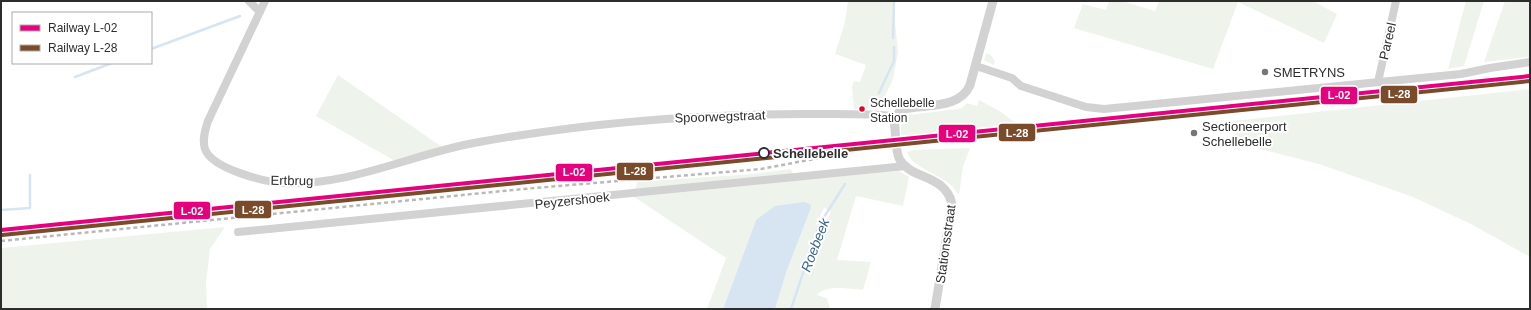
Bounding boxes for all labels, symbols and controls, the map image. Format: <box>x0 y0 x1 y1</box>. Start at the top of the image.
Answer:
legend <box>12 12 152 64</box>
text: Railway L-02 <box>48 21 118 35</box>
street label: Pareel <box>1376 21 1399 61</box>
text: Railway L-28 <box>48 41 118 55</box>
place label: SMETRYNS <box>1273 65 1345 80</box>
marker: SMETRYNS <box>1260 67 1270 77</box>
line badge: L-28 <box>1380 85 1418 104</box>
line badge: L-02 <box>1320 86 1358 105</box>
text: L-28 <box>1388 88 1410 100</box>
text: L-02 <box>1328 89 1350 101</box>
place label: Schellebelle Station <box>870 96 935 125</box>
marker: Schellebelle Station <box>857 104 867 114</box>
street label: Spoorwegstraat <box>674 107 766 126</box>
place label: Sectioneerport Schellebelle <box>1202 119 1287 149</box>
line badge: L-28 <box>998 123 1036 142</box>
line badge: L-02 <box>938 124 976 143</box>
text: L-28 <box>1006 127 1028 139</box>
text: L-02 <box>946 128 968 140</box>
marker: Sectioneerport Schellebelle <box>1189 128 1199 138</box>
place label: Schellebelle <box>773 146 848 161</box>
marker: Schellebelle <box>758 147 770 159</box>
line badge: L-28 <box>616 162 654 181</box>
line badge: L-02 <box>555 163 593 182</box>
text: L-28 <box>624 165 646 177</box>
text: L-02 <box>563 166 585 178</box>
street label: Ertbrug <box>271 173 313 188</box>
street label: Peyzershoek <box>534 189 611 212</box>
line badge: L-28 <box>234 200 272 219</box>
line badge: L-02 <box>173 201 211 220</box>
street label: Stationsstraat <box>933 203 959 284</box>
text: L-28 <box>242 204 264 216</box>
text: L-02 <box>181 205 203 217</box>
water label: Roebeek <box>797 215 833 274</box>

